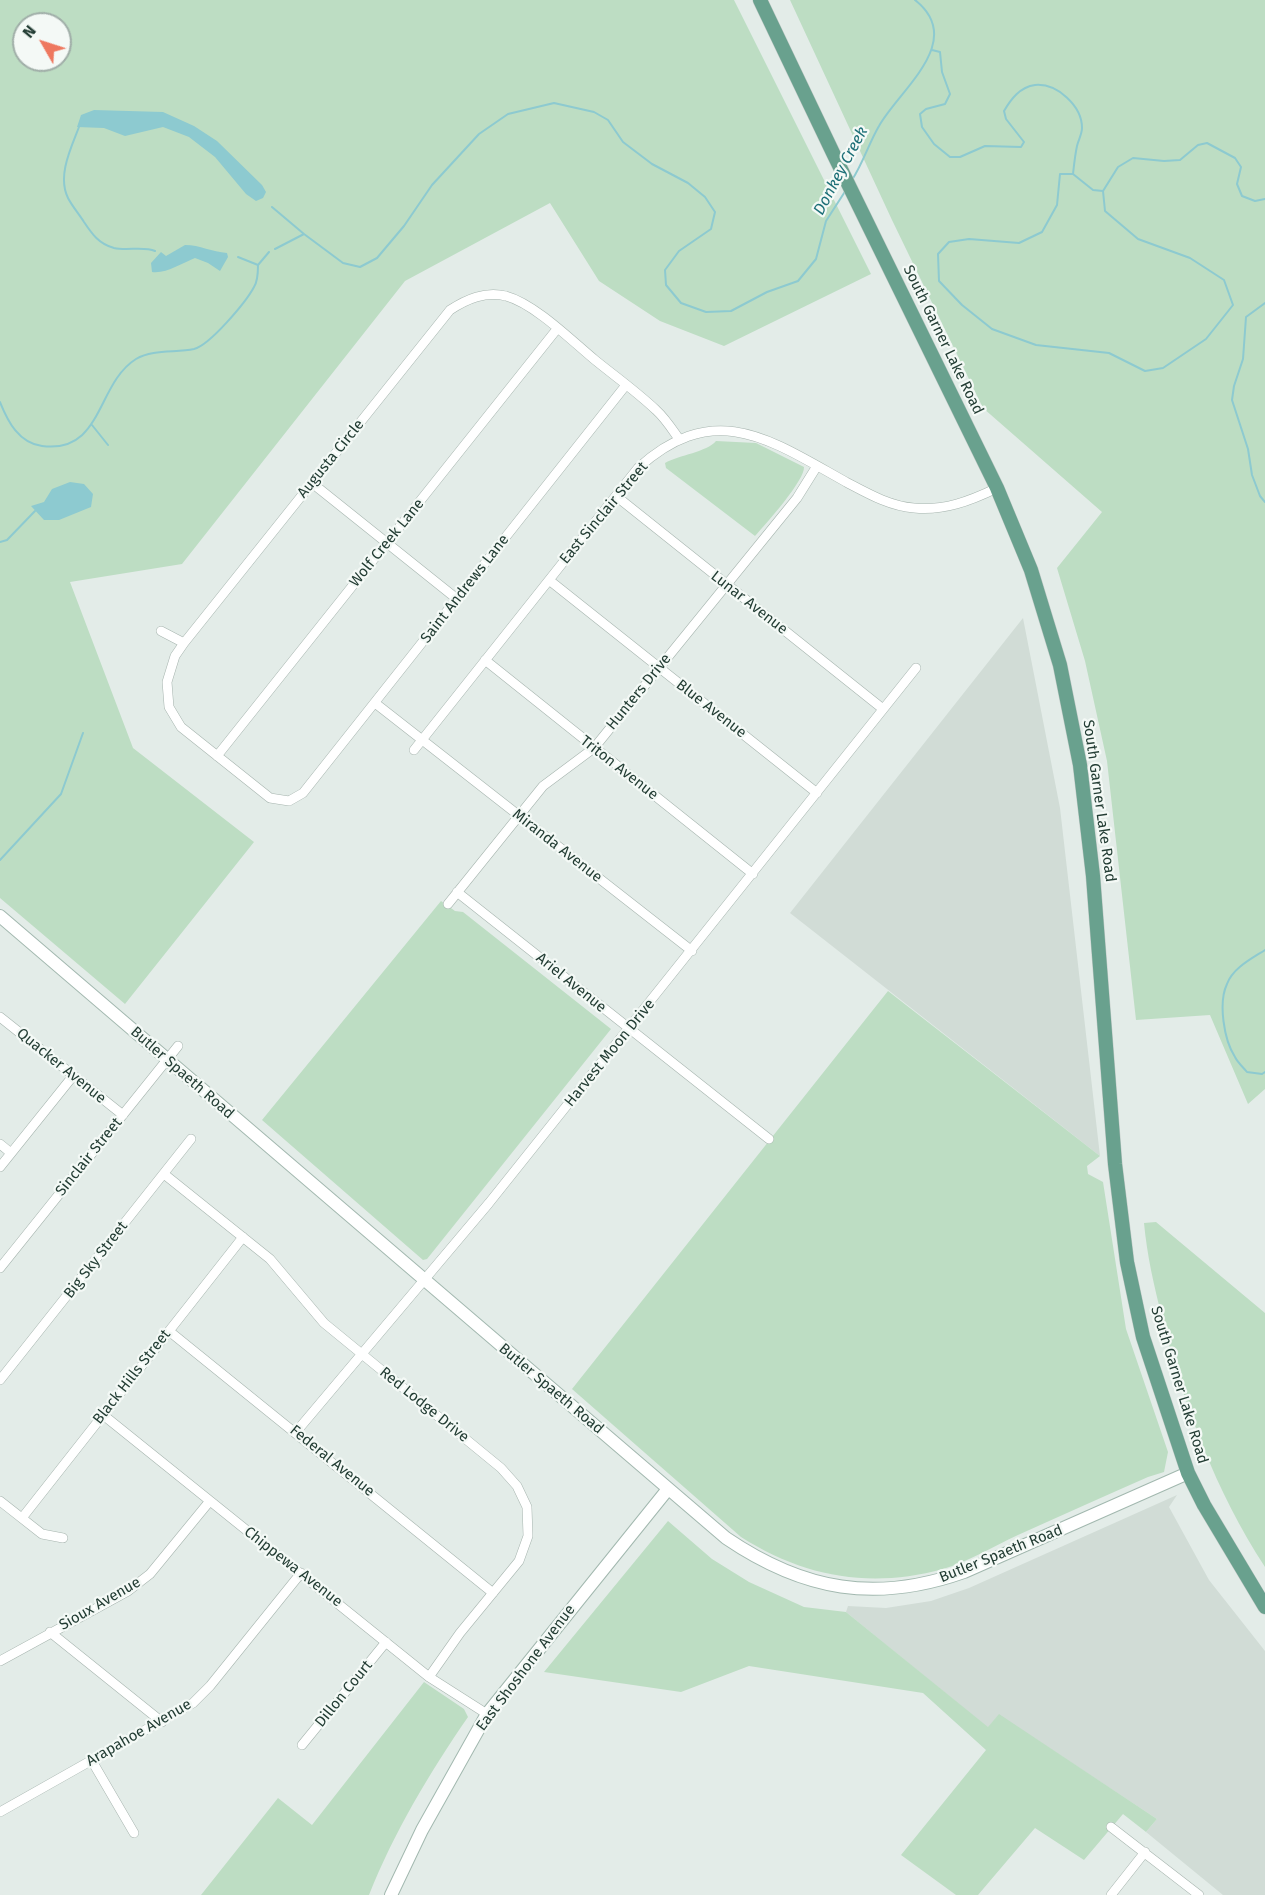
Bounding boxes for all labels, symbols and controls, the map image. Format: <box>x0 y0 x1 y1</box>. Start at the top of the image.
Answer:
north arrow <box>12 12 72 72</box>
text: N <box>18 22 40 42</box>
water label: Donkey Creek <box>810 124 872 218</box>
street label: South Garner Lake Road <box>899 262 987 418</box>
street label: Augusta Circle <box>294 416 368 502</box>
street label: East Sinclair Street <box>556 458 652 568</box>
street label: Wolf Creek Lane <box>346 495 428 591</box>
street label: Saint Andrews Lane <box>417 531 513 647</box>
street label: Lunar Avenue <box>707 567 791 639</box>
street label: Hunters Drive <box>603 650 675 734</box>
street label: Blue Avenue <box>672 676 750 742</box>
street label: South Garner Lake Road <box>1079 719 1119 883</box>
street label: Triton Avenue <box>576 732 662 804</box>
street label: Miranda Avenue <box>509 805 605 887</box>
street label: Ariel Avenue <box>532 949 610 1017</box>
street label: Harvest Moon Drive <box>561 996 659 1110</box>
street label: Butler Spaeth Road <box>127 1023 237 1123</box>
street label: Quacker Avenue <box>13 1024 109 1108</box>
street label: Sinclair Street <box>52 1114 126 1200</box>
street label: Big Sky Street <box>60 1218 132 1302</box>
street label: South Garner Lake Road <box>1146 1304 1212 1466</box>
street label: Black Hills Street <box>89 1326 175 1428</box>
street label: Butler Spaeth Road <box>495 1340 607 1438</box>
street label: Red Lodge Drive <box>376 1363 472 1447</box>
street label: Federal Avenue <box>286 1421 378 1501</box>
street label: Butler Spaeth Road <box>937 1521 1065 1587</box>
street label: Chippewa Avenue <box>240 1523 346 1611</box>
street label: Sioux Avenue <box>56 1573 144 1635</box>
street label: East Shoshone Avenue <box>473 1601 579 1735</box>
street label: Dillon Court <box>312 1657 376 1731</box>
street label: Arapahoe Avenue <box>83 1696 195 1770</box>

